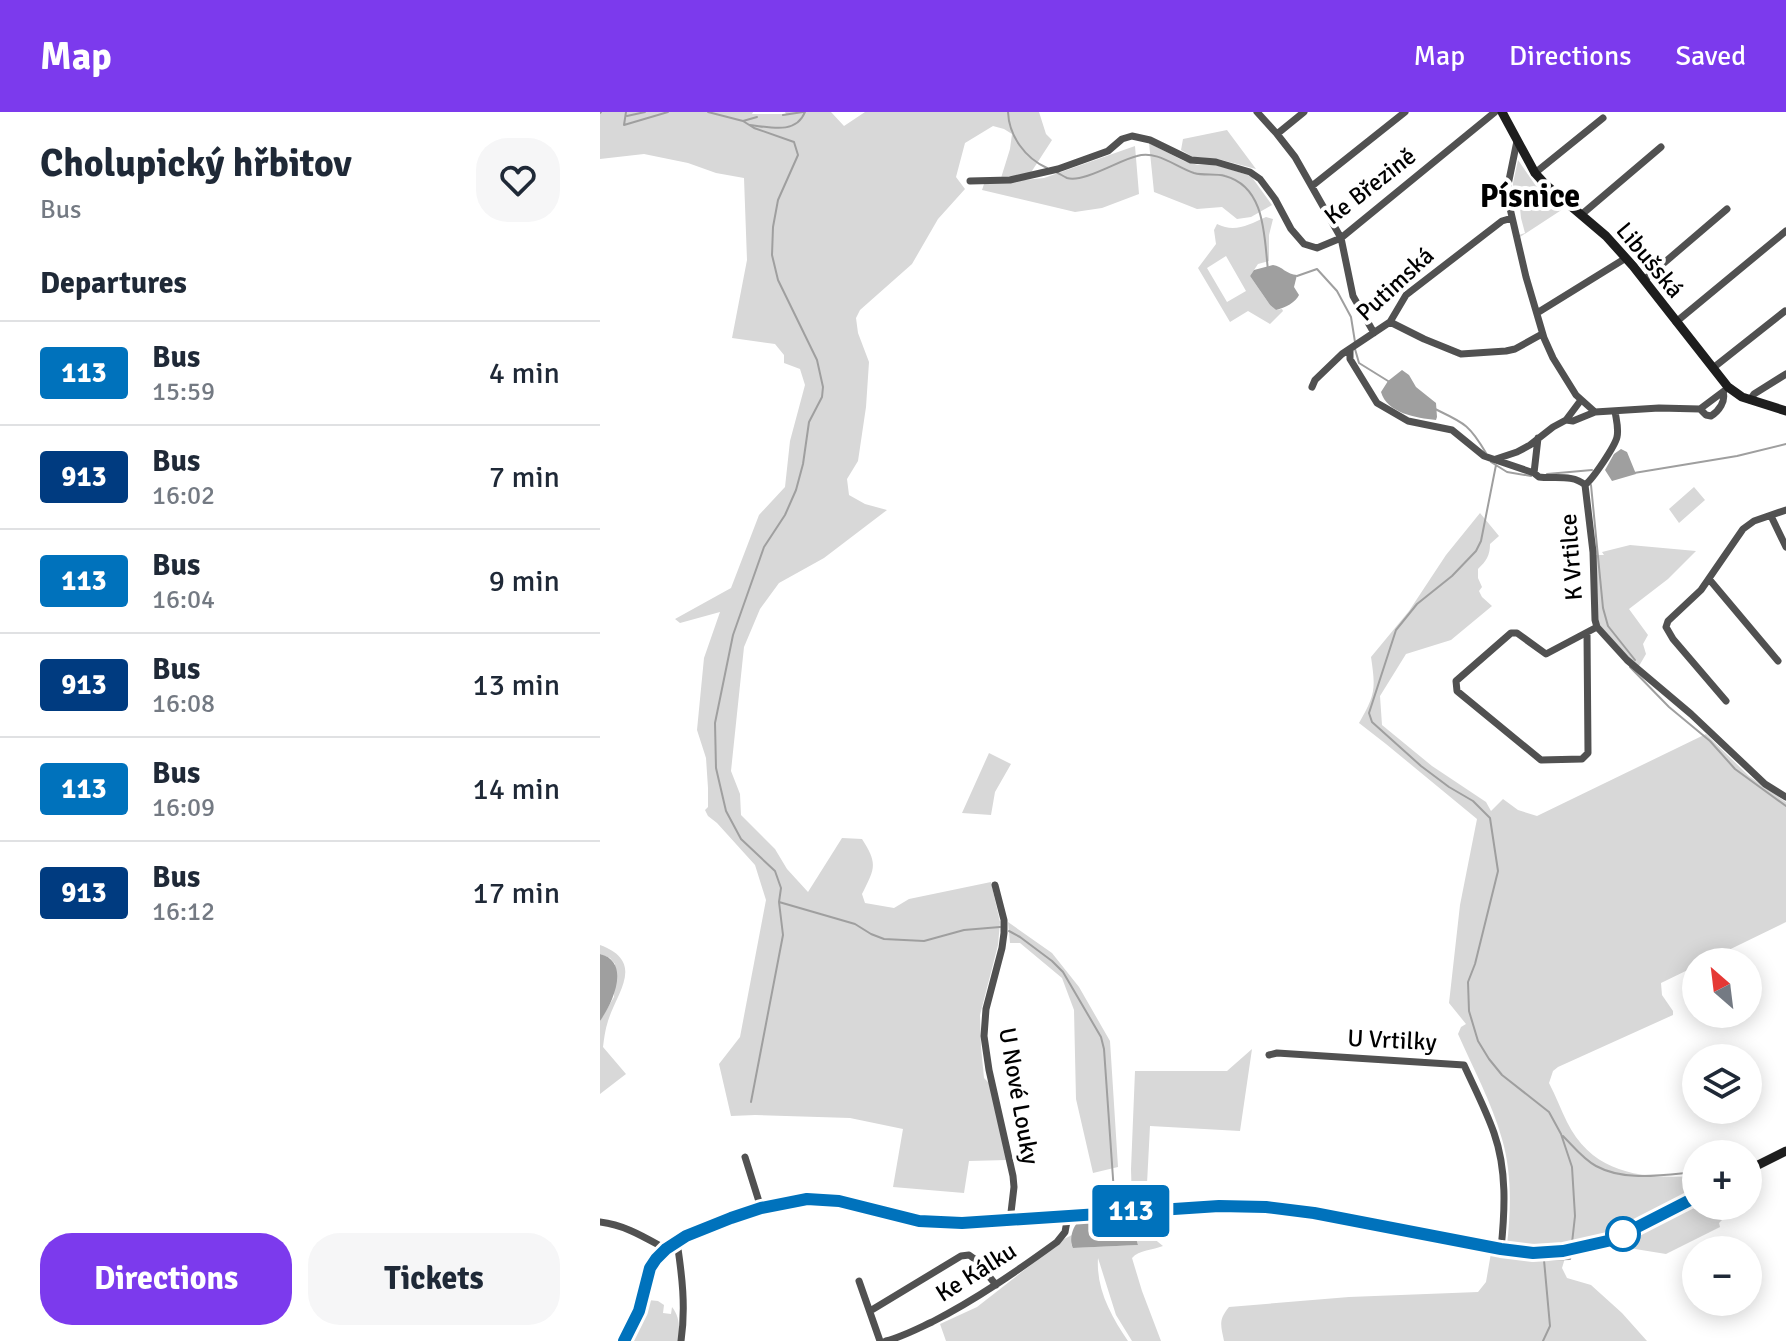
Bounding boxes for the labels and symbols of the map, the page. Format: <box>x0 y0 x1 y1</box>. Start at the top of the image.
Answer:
street label: Ke Březině <box>1318 141 1422 231</box>
district label: Písnice <box>1480 177 1580 216</box>
street label: Libušská <box>1610 216 1690 304</box>
street label: Putimská <box>1350 241 1440 327</box>
street label: K Vrtilce <box>1553 512 1589 602</box>
north arrow <box>1682 948 1762 1028</box>
street label: U Vrtilky <box>1347 1023 1437 1057</box>
street label: U Nové Louky <box>992 1025 1046 1167</box>
line badge: 113 <box>1085 1185 1177 1237</box>
unlabelled marker <box>1606 1217 1640 1251</box>
street label: Ke Kálku <box>930 1236 1022 1308</box>

